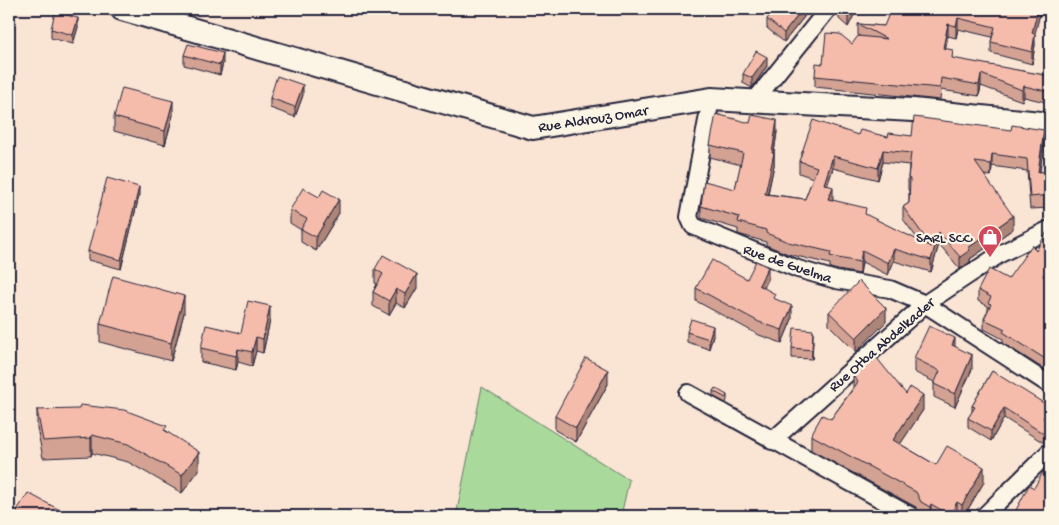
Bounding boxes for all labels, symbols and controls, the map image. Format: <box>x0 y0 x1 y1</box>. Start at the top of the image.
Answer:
street label: Rue Aldrouz Omar <box>537 102 651 138</box>
shop icon: SARL SCC <box>977 224 1003 258</box>
place label: SARL SCC <box>916 230 973 248</box>
street label: Rue de Guelma <box>741 241 835 289</box>
street label: Rue Otba Abdelkader <box>826 293 940 396</box>

